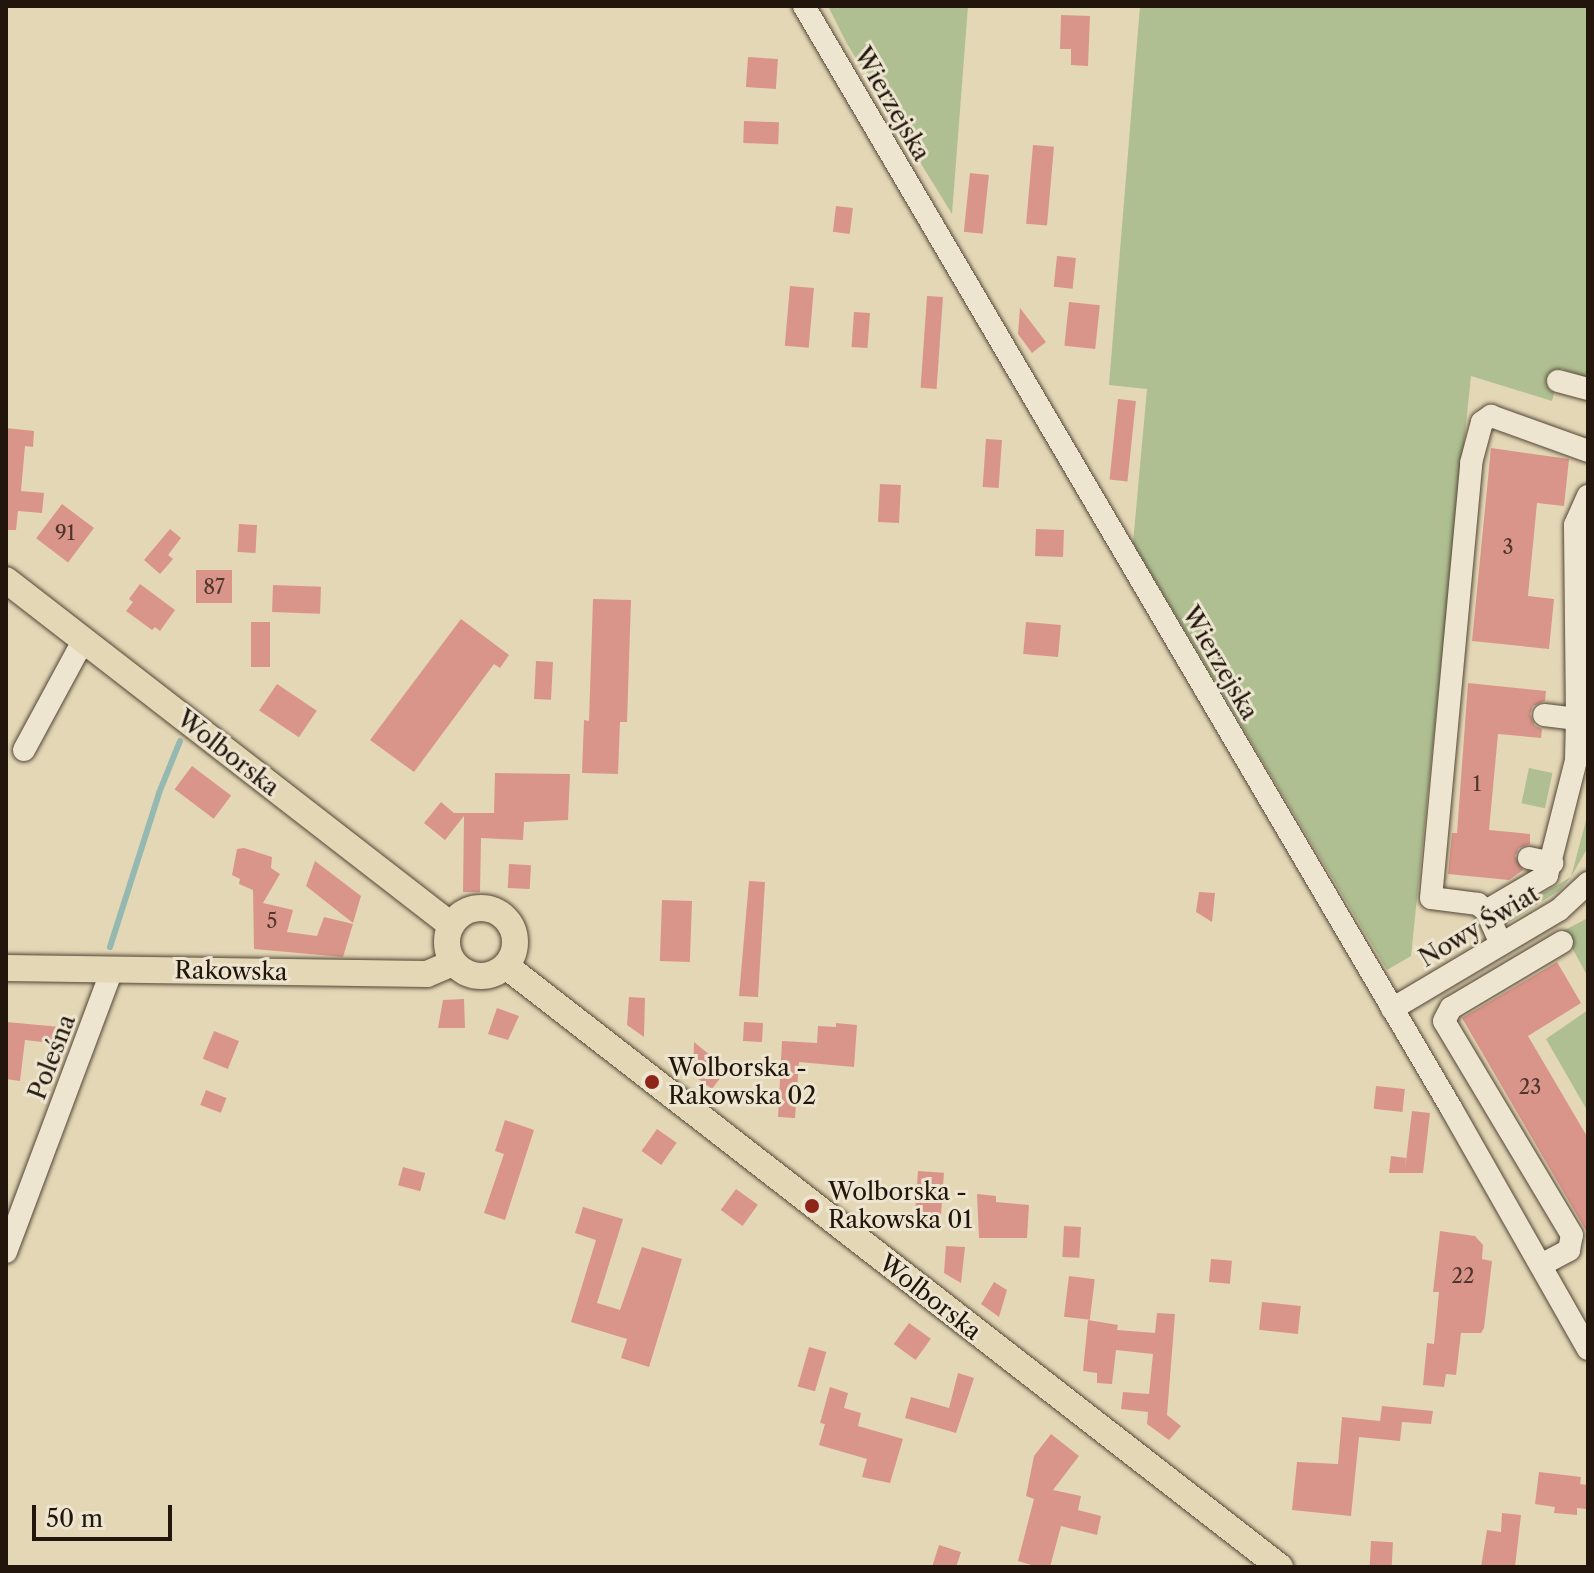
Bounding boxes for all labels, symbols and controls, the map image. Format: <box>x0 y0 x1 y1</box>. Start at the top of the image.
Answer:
street label: Wierzejska <box>848 42 936 166</box>
house number: 91 <box>55 521 75 545</box>
house number: 3 <box>1502 535 1514 559</box>
house number: 87 <box>203 575 225 599</box>
street label: Wierzejska <box>1176 601 1264 725</box>
street label: Wolborska <box>171 704 285 802</box>
house number: 1 <box>1473 772 1481 796</box>
street label: Nowy Świat <box>1414 879 1544 973</box>
house number: 5 <box>267 909 277 933</box>
street label: Rakowska <box>174 956 288 986</box>
street label: Poleśna <box>23 1010 81 1104</box>
place label: Wolborska - Rakowska 02 <box>668 1054 816 1110</box>
marker: Wolborska - Rakowska 02 <box>643 1073 661 1091</box>
house number: 23 <box>1519 1075 1541 1099</box>
place label: Wolborska - Rakowska 01 <box>828 1178 973 1234</box>
marker: Wolborska - Rakowska 01 <box>803 1197 821 1215</box>
street label: Wolborska <box>873 1248 987 1346</box>
house number: 22 <box>1452 1264 1474 1288</box>
scale bar <box>36 1489 176 1539</box>
text: 50 m <box>46 1504 103 1533</box>

